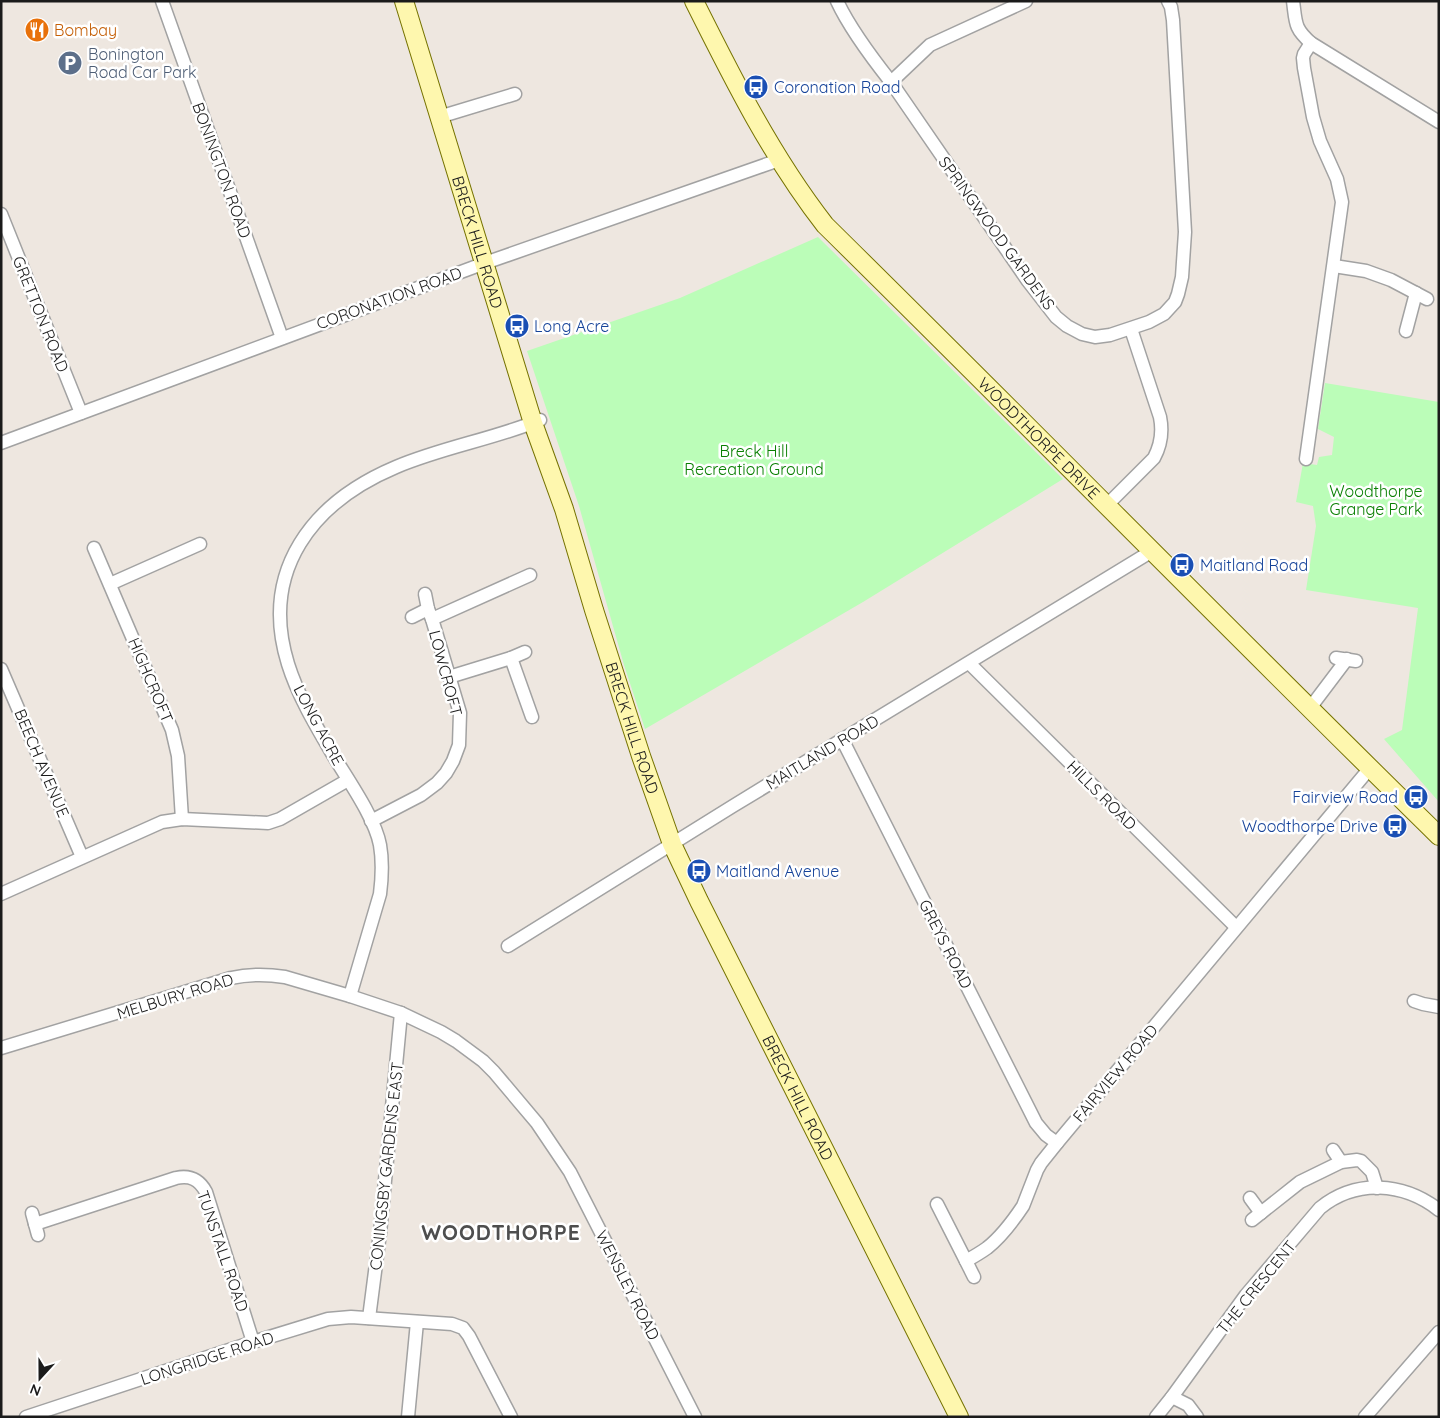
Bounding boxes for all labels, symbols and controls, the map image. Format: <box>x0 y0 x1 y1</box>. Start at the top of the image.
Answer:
restaurant icon: Bombay <box>24 17 50 43</box>
place label: Bombay <box>54 20 117 40</box>
place label: Bonington Road Car Park <box>88 44 197 82</box>
parking icon: Bonington Road Car Park <box>57 50 83 76</box>
bus stop icon: Coronation Road <box>743 74 769 100</box>
place label: Coronation Road <box>774 77 900 97</box>
street label: BONINGTON ROAD <box>188 99 256 241</box>
street label: SPRINGWOOD GARDENS <box>935 152 1059 314</box>
street label: BRECK HILL ROAD <box>448 173 507 311</box>
street label: GRETTON ROAD <box>9 253 73 375</box>
street label: CORONATION ROAD <box>314 262 464 334</box>
bus stop icon: Long Acre <box>504 313 530 339</box>
place label: Long Acre <box>534 316 609 336</box>
street label: WOODTHORPE DRIVE <box>974 373 1104 503</box>
park label: Breck Hill Recreation Ground <box>684 441 824 479</box>
park label: Woodthorpe Grange Park <box>1329 481 1423 519</box>
bus stop icon: Maitland Road <box>1169 552 1195 578</box>
place label: Maitland Road <box>1200 555 1308 575</box>
street label: LOWCROFT <box>425 628 467 718</box>
street label: HIGHCROFT <box>124 634 178 726</box>
street label: BRECK HILL ROAD <box>601 659 663 796</box>
street label: LONG ACRE <box>289 681 349 769</box>
street label: BEECH AVENUE <box>10 706 74 820</box>
street label: MAITLAND ROAD <box>762 710 882 794</box>
street label: HILLS ROAD <box>1063 756 1141 834</box>
bus stop icon: Fairview Road <box>1403 784 1429 810</box>
place label: Fairview Road <box>1292 787 1398 807</box>
bus stop icon: Woodthorpe Drive <box>1382 813 1408 839</box>
place label: Woodthorpe Drive <box>1242 816 1378 836</box>
bus stop icon: Maitland Avenue <box>686 858 712 884</box>
place label: Maitland Avenue <box>716 861 839 881</box>
street label: GREYS ROAD <box>915 896 977 992</box>
street label: MELBURY ROAD <box>114 969 236 1023</box>
street label: FAIRVIEW ROAD <box>1068 1020 1162 1126</box>
street label: BRECK HILL ROAD <box>758 1032 838 1164</box>
street label: CONINGSBY GARDENS EAST <box>365 1061 407 1271</box>
street label: TUNSTALL ROAD <box>193 1188 253 1314</box>
district label: WOODTHORPE <box>421 1219 581 1245</box>
street label: WENSLEY ROAD <box>592 1227 664 1343</box>
street label: THE CRESCENT <box>1212 1236 1300 1338</box>
street label: LONGRIDGE ROAD <box>138 1327 276 1389</box>
north arrow <box>15 1353 65 1403</box>
text: N <box>27 1380 43 1400</box>

